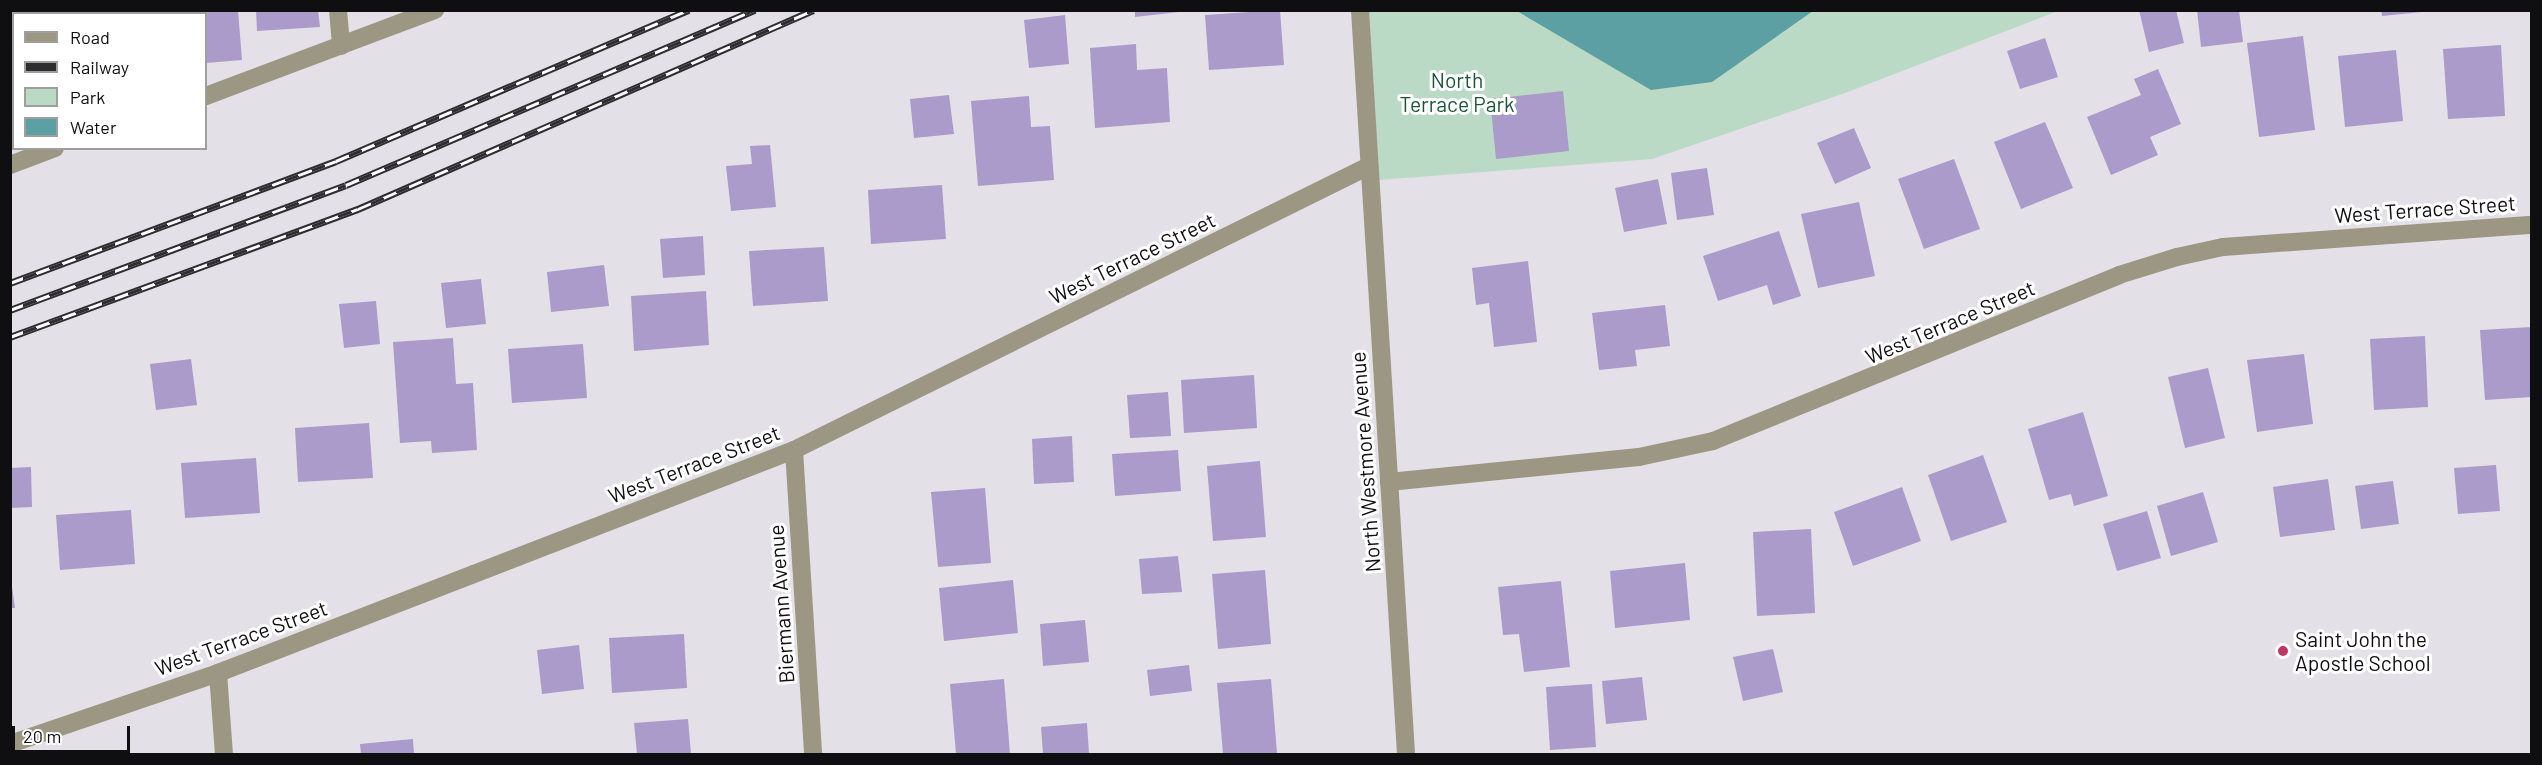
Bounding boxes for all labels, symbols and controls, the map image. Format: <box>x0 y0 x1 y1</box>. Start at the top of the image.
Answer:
legend <box>12 12 207 150</box>
text: Road <box>70 26 110 48</box>
text: Railway <box>70 56 129 78</box>
park label: North Terrace Park <box>1399 67 1515 117</box>
text: Park <box>70 86 105 108</box>
text: Water <box>70 116 117 138</box>
street label: West Terrace Street <box>2334 190 2516 228</box>
street label: West Terrace Street <box>1045 207 1219 309</box>
street label: West Terrace Street <box>1862 275 2038 369</box>
street label: North Westmore Avenue <box>1345 351 1385 573</box>
street label: West Terrace Street <box>605 420 783 508</box>
street label: Biermann Avenue <box>763 524 799 684</box>
street label: West Terrace Street <box>151 595 331 681</box>
place label: Saint John the Apostle School <box>2295 626 2431 676</box>
marker: Saint John the Apostle School <box>2276 644 2290 658</box>
scale bar <box>15 714 134 752</box>
text: 20 m <box>23 725 61 747</box>

